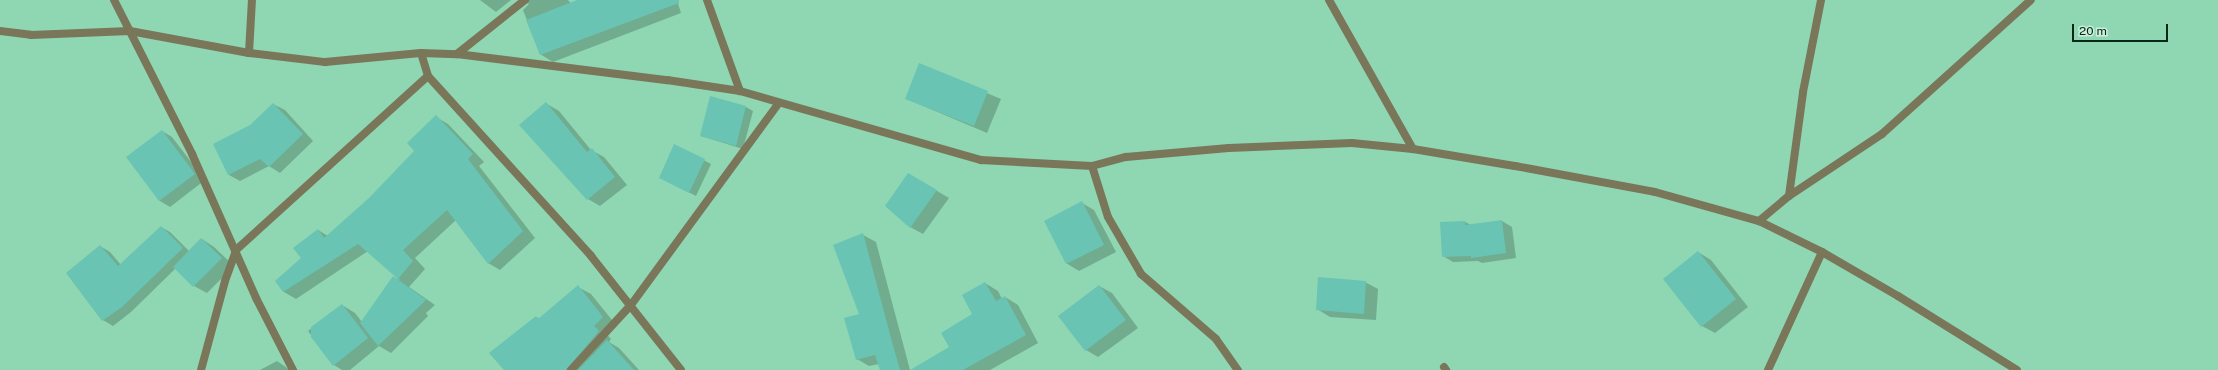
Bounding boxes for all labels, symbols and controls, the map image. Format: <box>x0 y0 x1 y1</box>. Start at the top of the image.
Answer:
scale bar <box>2074 16 2170 42</box>
text: 20 m <box>2079 24 2107 38</box>

